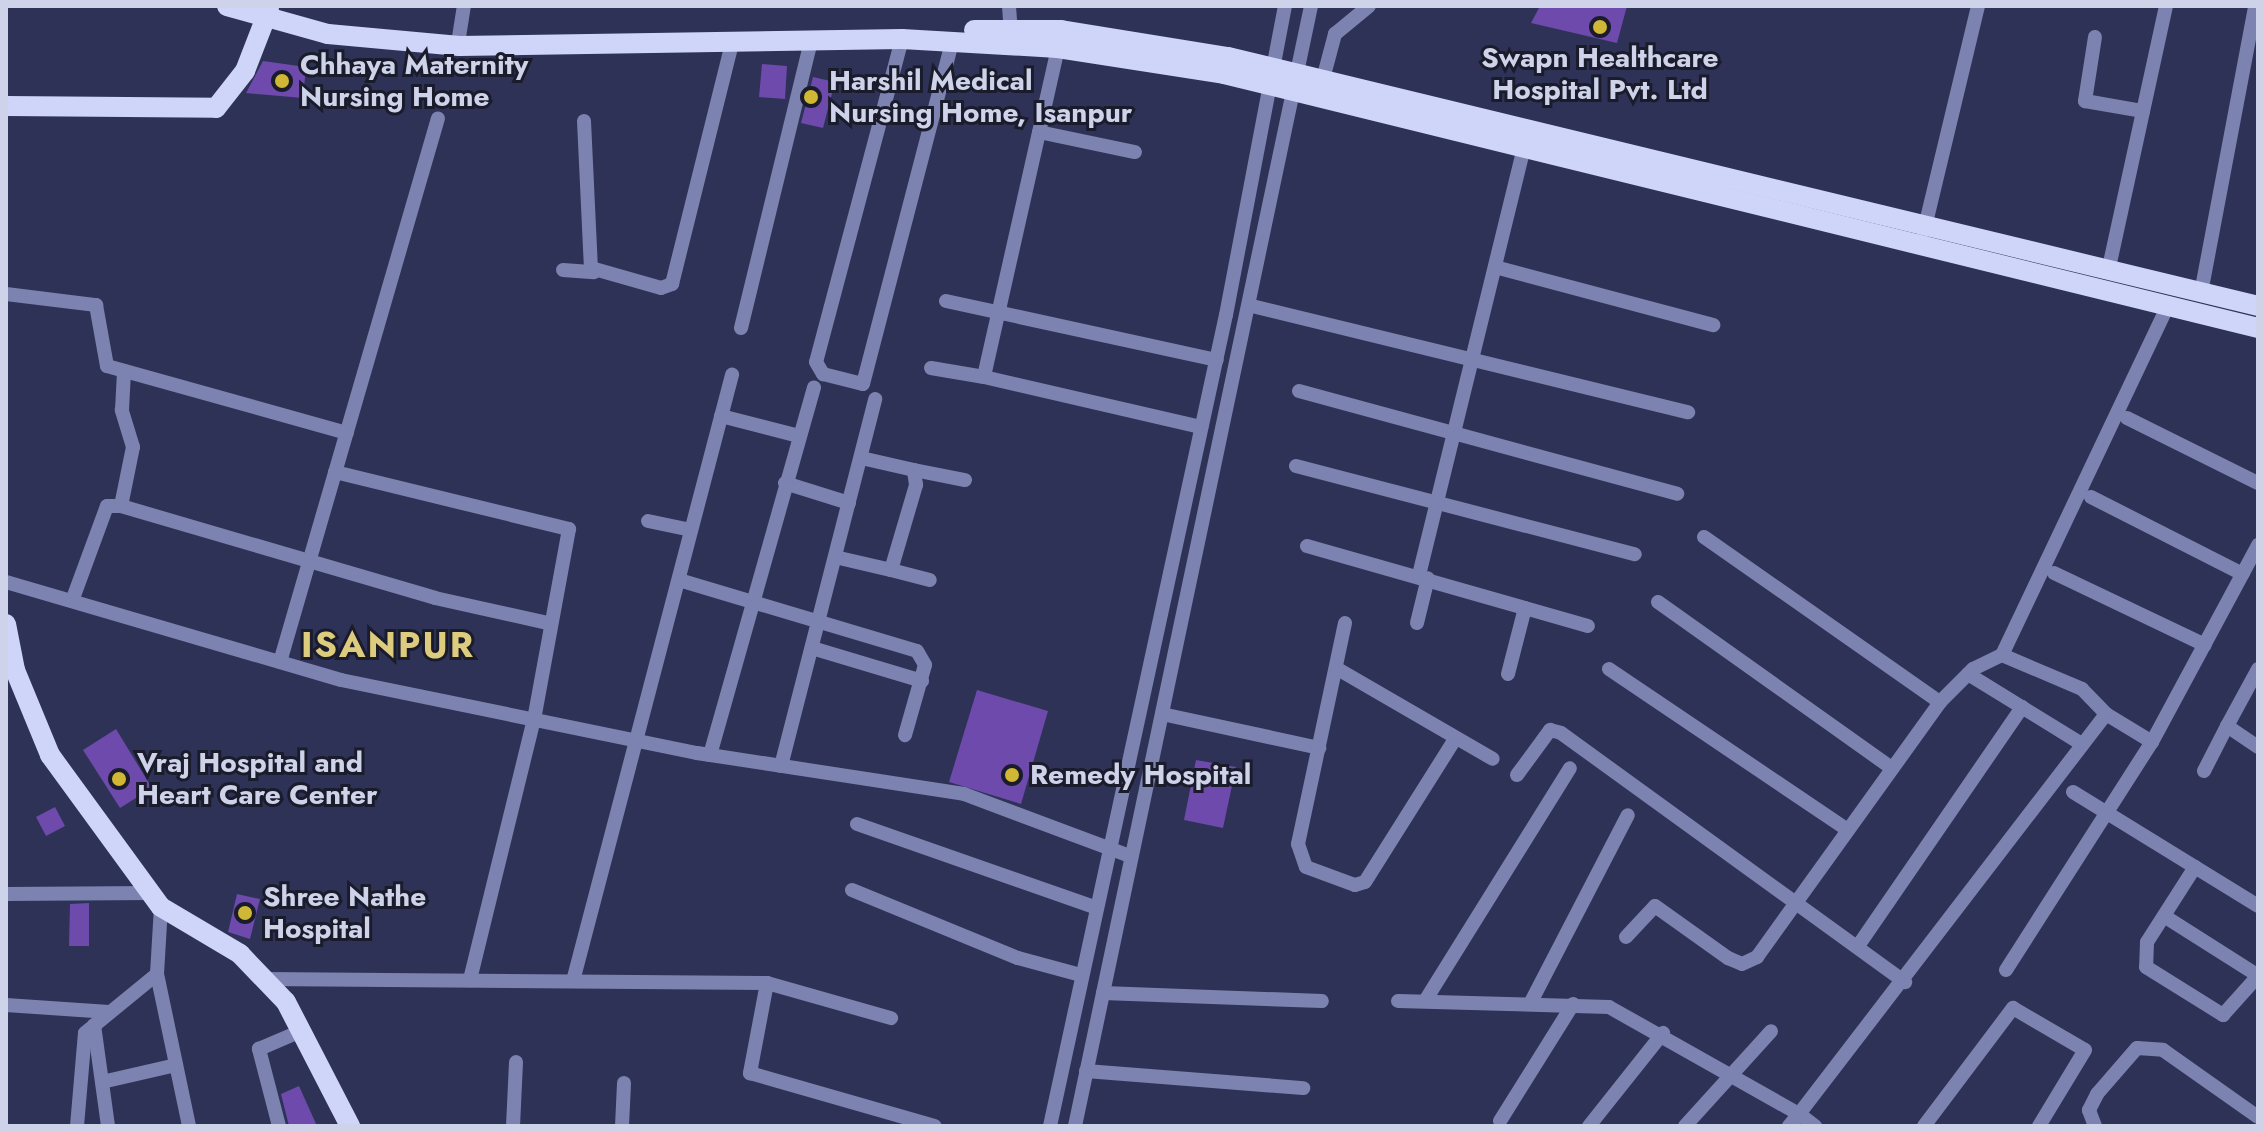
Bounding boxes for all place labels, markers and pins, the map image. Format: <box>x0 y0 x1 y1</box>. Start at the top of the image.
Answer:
marker: Swapn Healthcare Hospital Pvt. Ltd <box>1589 16 1611 38</box>
place label: Swapn Healthcare Hospital Pvt. Ltd <box>1481 41 1719 107</box>
place label: Chhaya Maternity Nursing Home <box>300 48 528 114</box>
place label: Harshil Medical Nursing Home, Isanpur <box>829 64 1132 130</box>
marker: Chhaya Maternity Nursing Home <box>271 70 293 92</box>
marker: Harshil Medical Nursing Home, Isanpur <box>800 86 822 108</box>
place label: Vraj Hospital and Heart Care Center <box>137 746 377 812</box>
place label: Remedy Hospital <box>1030 758 1251 792</box>
marker: Remedy Hospital <box>1001 764 1023 786</box>
marker: Vraj Hospital and Heart Care Center <box>108 768 130 790</box>
place label: Shree Nathe Hospital <box>263 880 426 946</box>
marker: Shree Nathe Hospital <box>234 902 256 924</box>

